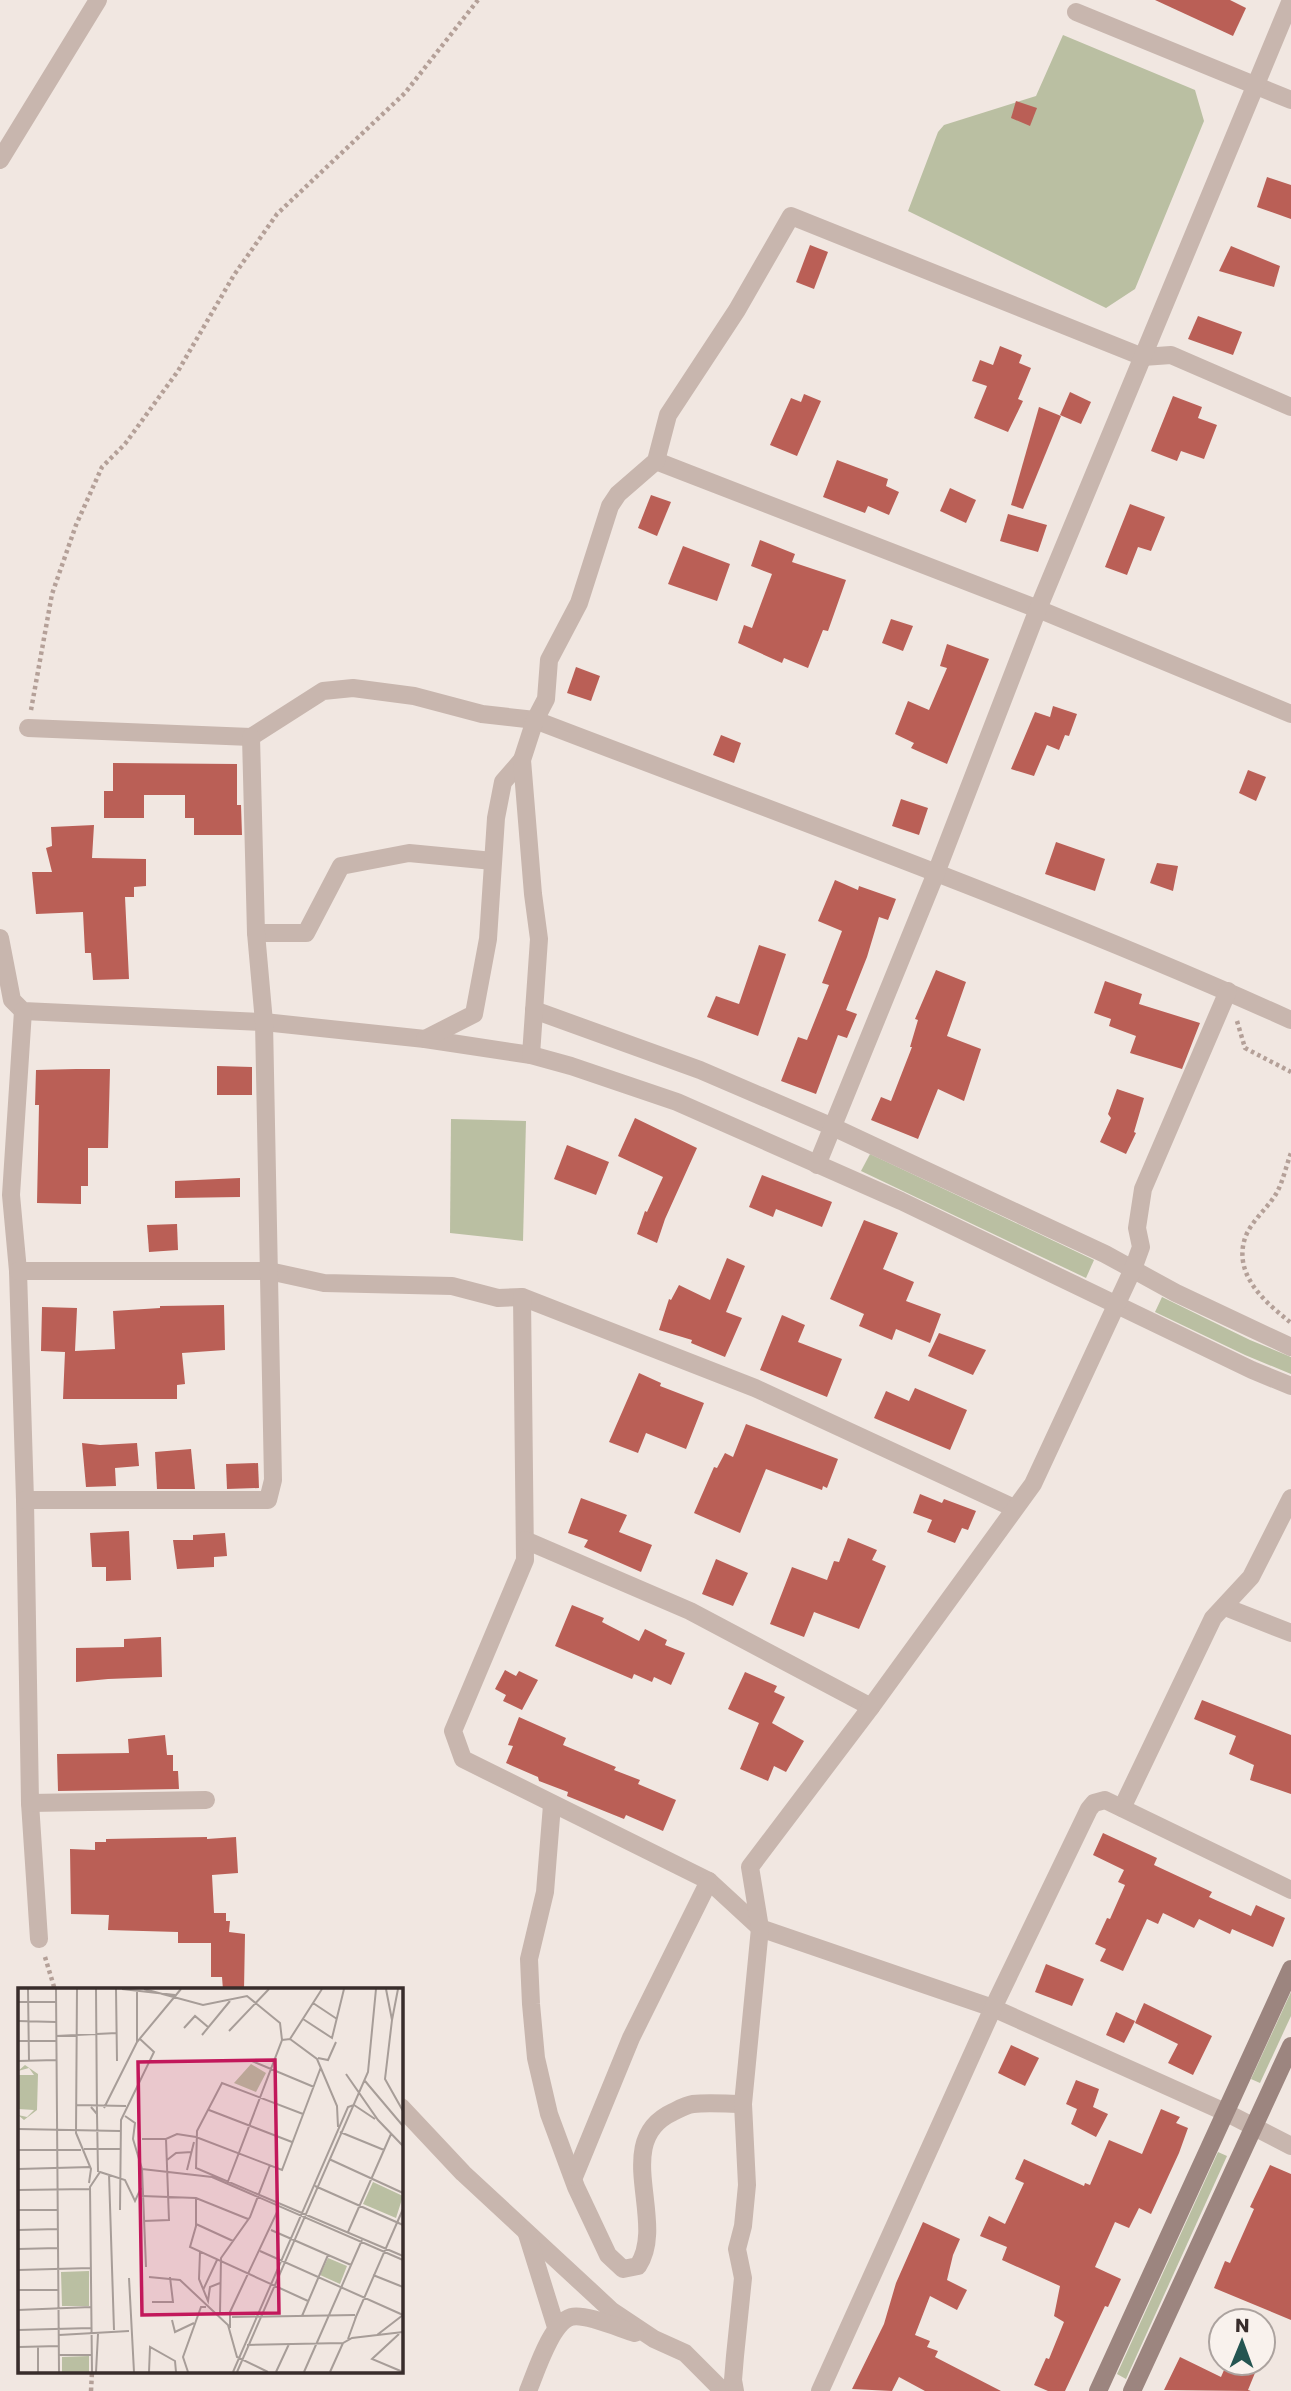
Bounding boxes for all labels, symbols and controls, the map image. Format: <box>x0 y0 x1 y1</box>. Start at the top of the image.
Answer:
inset map <box>18 1988 402 2374</box>
north arrow <box>1207 2307 1277 2377</box>
text: N <box>1235 2312 1250 2339</box>

